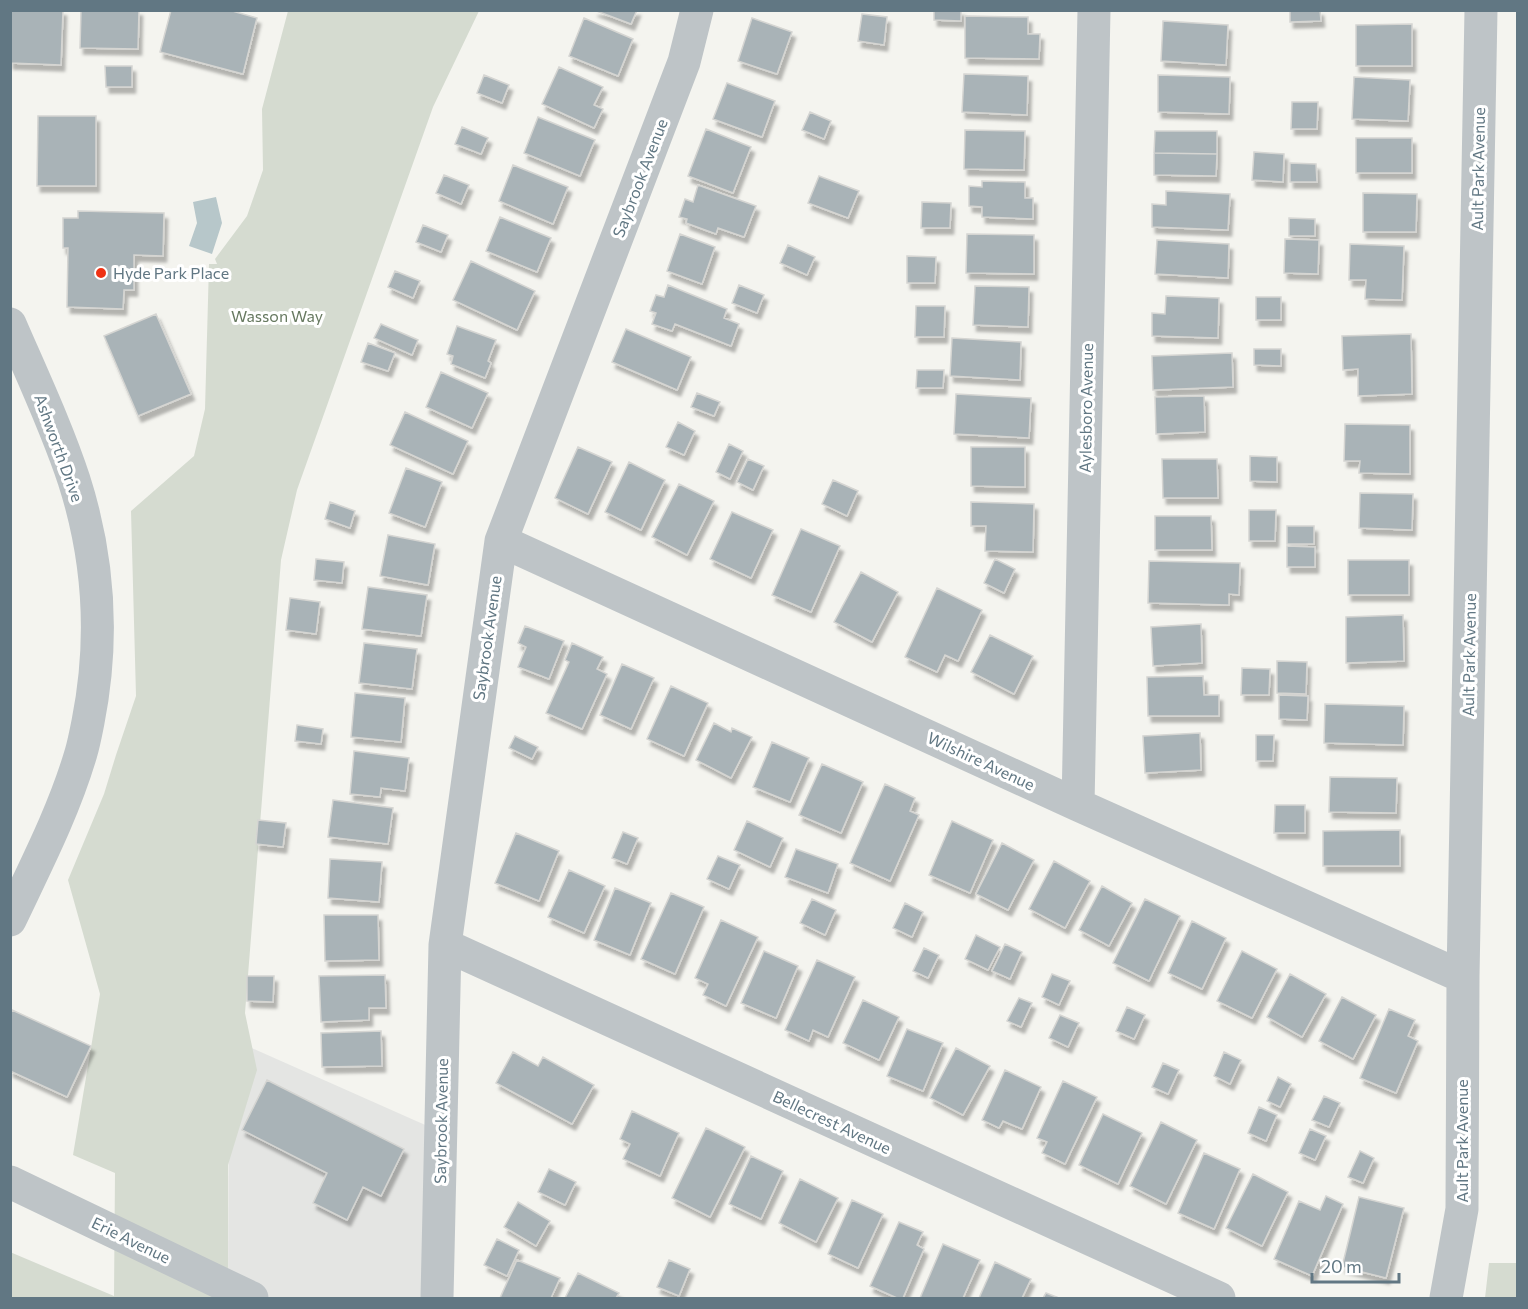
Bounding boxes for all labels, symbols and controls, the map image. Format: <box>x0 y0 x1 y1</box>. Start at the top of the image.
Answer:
street label: Ault Park Avenue <box>1467 107 1488 231</box>
street label: Saybrook Avenue <box>608 116 671 240</box>
place label: Hyde Park Place <box>113 263 229 282</box>
marker: Hyde Park Place <box>94 266 108 280</box>
park label: Wasson Way <box>231 306 323 325</box>
street label: Aylesboro Avenue <box>1075 343 1096 473</box>
street label: Ashworth Drive <box>31 391 88 504</box>
street label: Saybrook Avenue <box>468 574 505 701</box>
street label: Ault Park Avenue <box>1458 593 1479 717</box>
street label: Wilshire Avenue <box>925 727 1038 794</box>
street label: Saybrook Avenue <box>430 1058 451 1184</box>
street label: Ault Park Avenue <box>1452 1079 1471 1203</box>
street label: Bellecrest Avenue <box>770 1086 894 1157</box>
street label: Erie Avenue <box>89 1212 174 1267</box>
scale bar <box>1312 1246 1399 1284</box>
text: 20 m <box>1321 1255 1362 1277</box>

